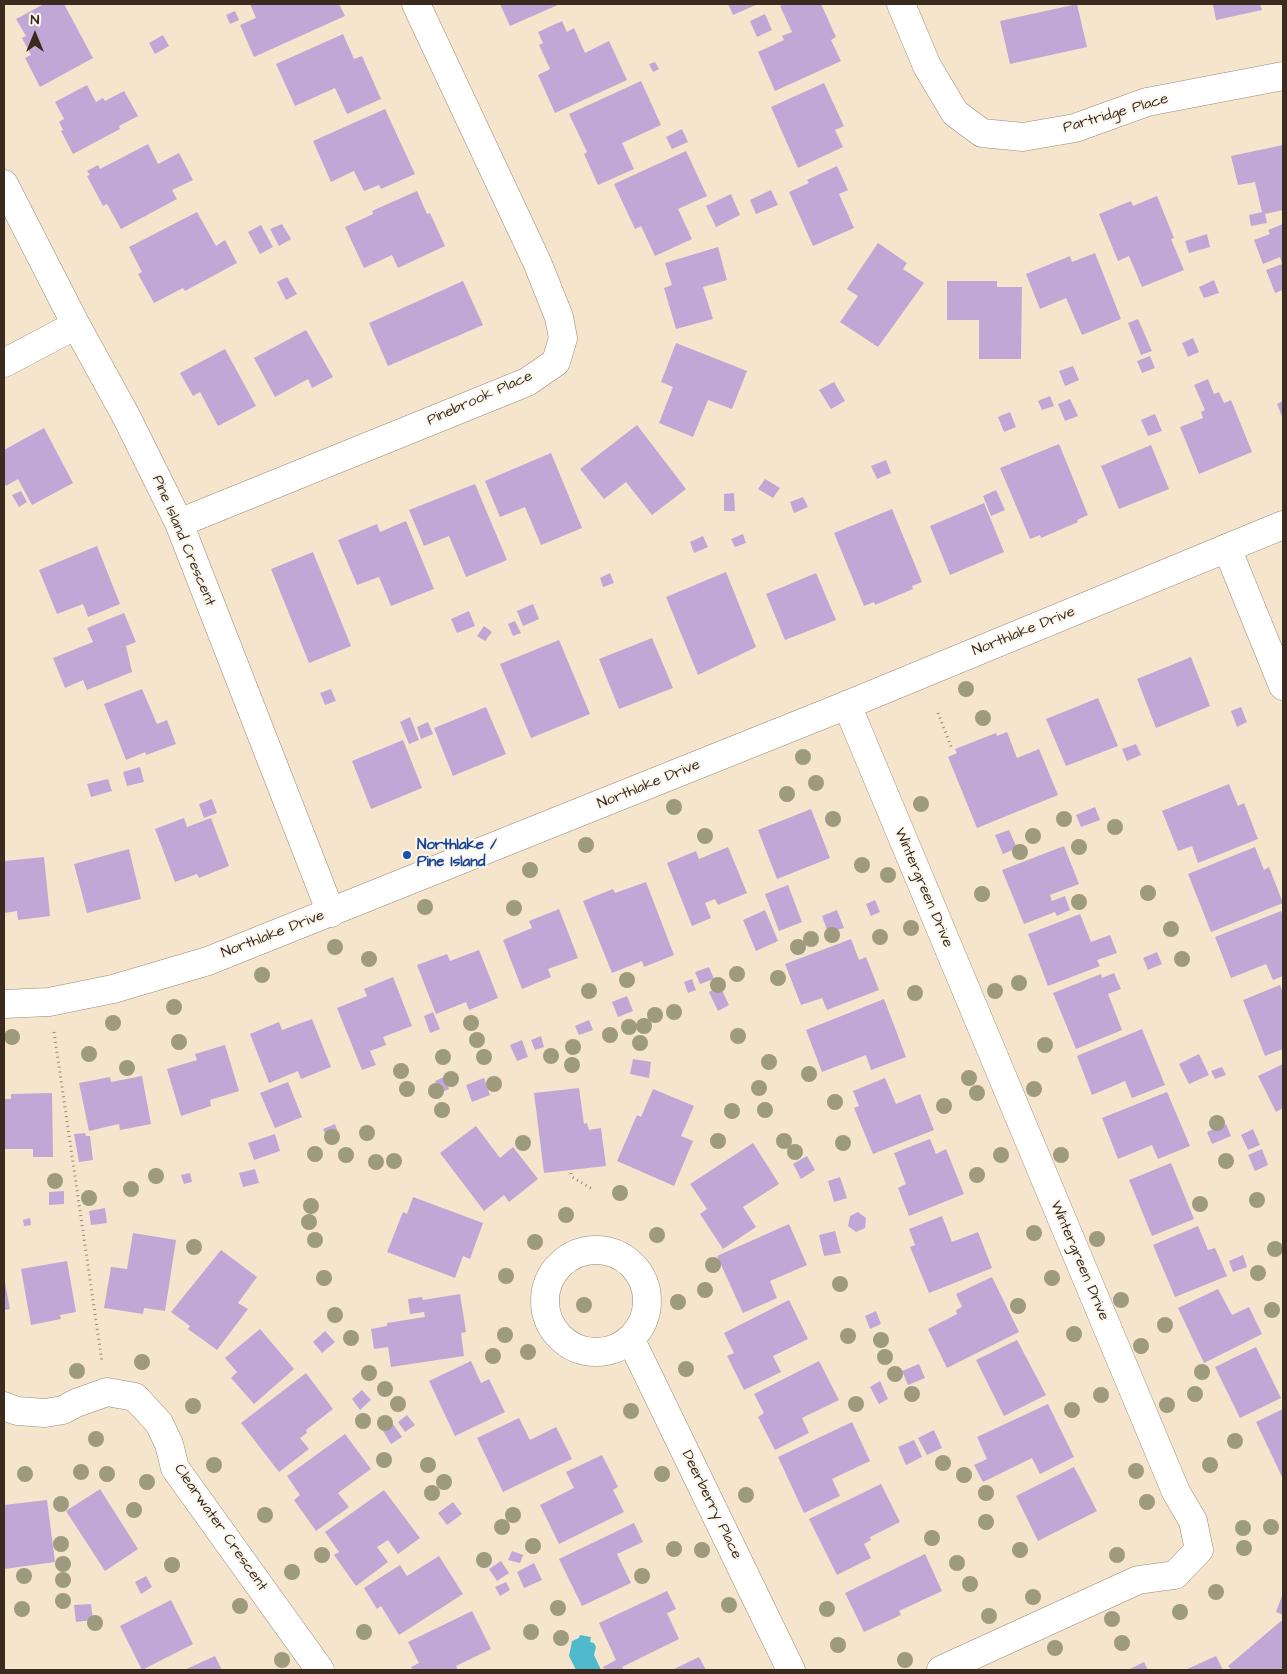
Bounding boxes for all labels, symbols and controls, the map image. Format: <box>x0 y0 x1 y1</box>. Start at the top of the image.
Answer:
north arrow <box>10 10 60 60</box>
text: N <box>31 10 39 30</box>
street label: Partridge Place <box>1061 90 1171 138</box>
street label: Pinebrook Place <box>425 368 535 430</box>
street label: Pine Island Crescent <box>147 473 219 609</box>
street label: Northlake Drive <box>970 603 1078 661</box>
street label: Northlake Drive <box>595 756 703 814</box>
street label: Wintergreen Drive <box>890 825 956 951</box>
place label: Northlake / Pine Island <box>417 837 497 872</box>
marker: Northlake / Pine Island <box>401 849 413 861</box>
street label: Northlake Drive <box>219 907 327 963</box>
street label: Wintergreen Drive <box>1046 1198 1112 1324</box>
street label: Deerberry Place <box>677 1448 745 1562</box>
street label: Clearwater Crescent <box>169 1461 271 1595</box>

